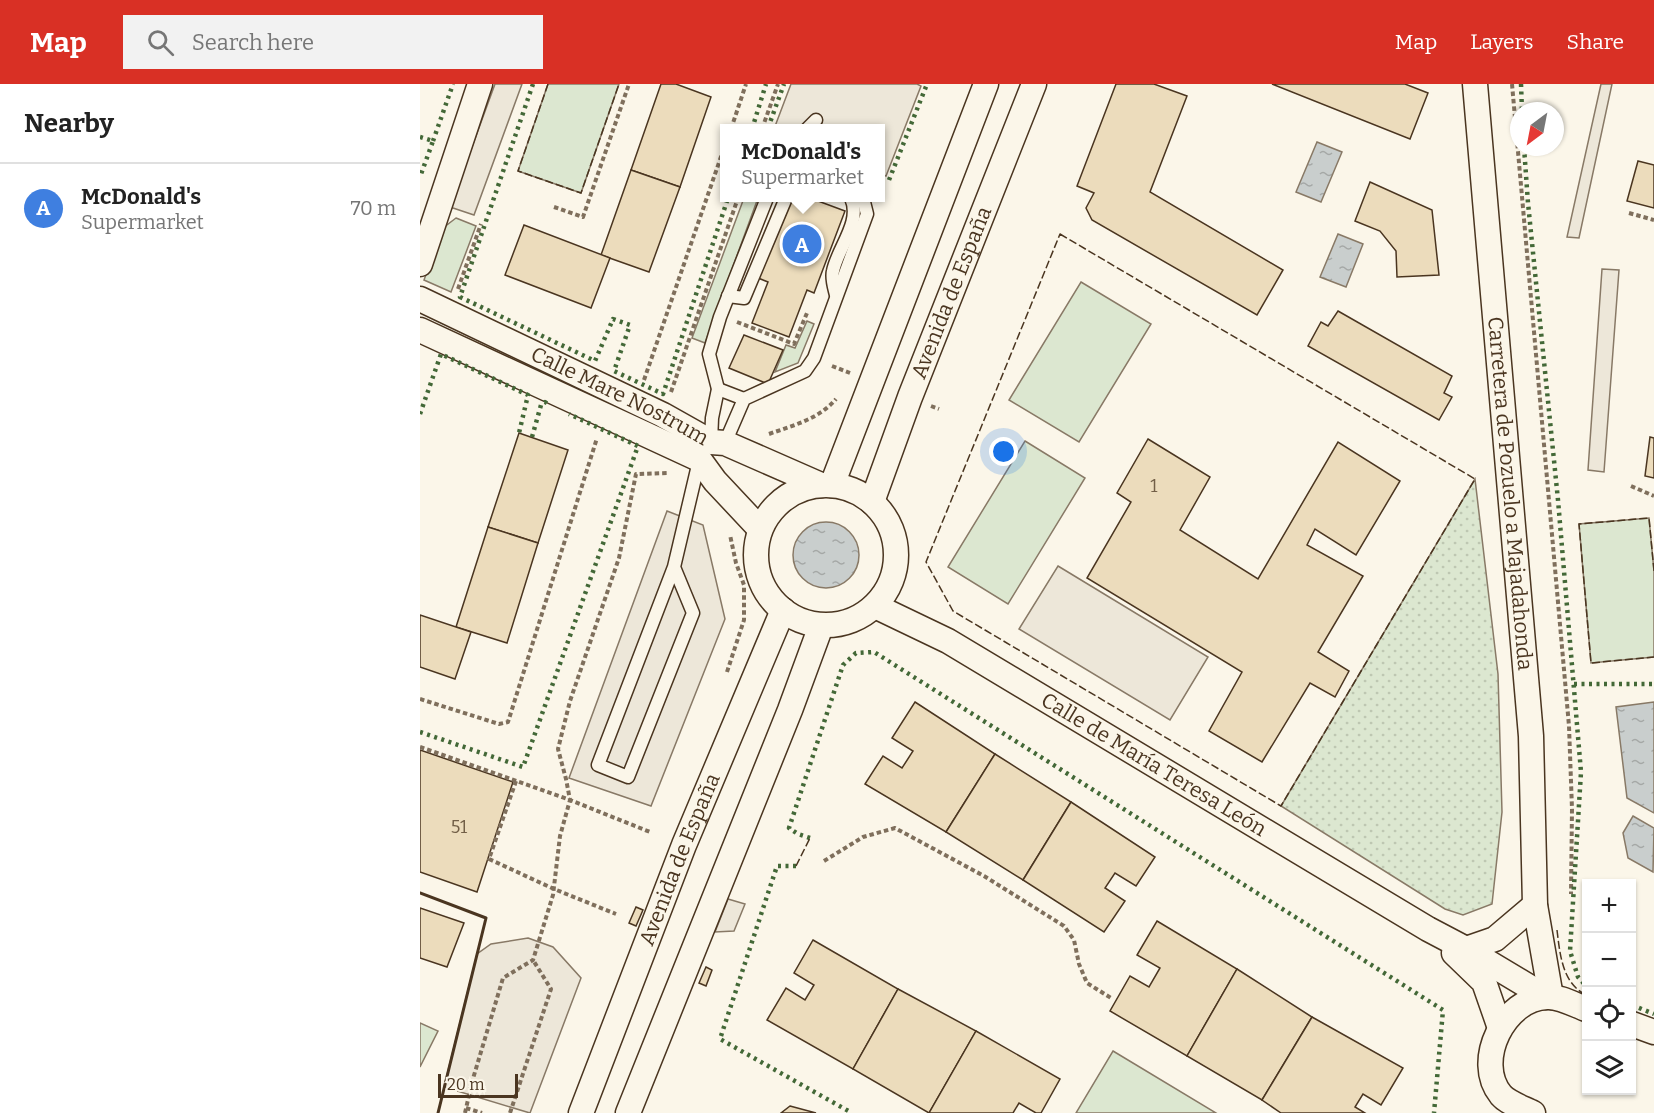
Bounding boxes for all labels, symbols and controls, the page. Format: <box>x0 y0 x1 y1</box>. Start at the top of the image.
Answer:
search box <box>123 15 543 69</box>
text: Map <box>30 26 87 59</box>
icon: search <box>144 26 177 59</box>
text: Search here <box>192 29 314 56</box>
text: Map <box>1395 29 1437 55</box>
text: Layers <box>1470 29 1534 55</box>
text: Share <box>1567 29 1624 55</box>
north arrow <box>1510 102 1564 156</box>
text: Nearby <box>24 108 114 139</box>
popup <box>720 124 885 202</box>
text: McDonald's <box>741 138 861 165</box>
text: Supermarket <box>741 165 864 189</box>
text: McDonald's <box>81 183 201 210</box>
text: A <box>36 196 51 220</box>
text: 70 m <box>350 196 396 220</box>
street label: Avenida de España <box>906 202 997 383</box>
text: Supermarket <box>81 210 204 234</box>
pin: A <box>782 222 821 266</box>
street label: Carretera de Pozuelo a Majadahonda <box>1482 315 1538 672</box>
street label: Calle Mare Nostrum <box>527 341 713 451</box>
your location <box>989 437 1018 466</box>
house number: 1 <box>1150 475 1158 497</box>
street label: Calle de María Teresa León <box>1036 687 1271 842</box>
street label: Avenida de España <box>634 769 726 949</box>
house number: 51 <box>451 816 468 838</box>
map controls <box>1582 879 1636 1095</box>
button: + <box>1582 879 1636 933</box>
button: − <box>1582 933 1636 987</box>
button: locate <box>1582 987 1636 1041</box>
button: layers <box>1582 1041 1636 1095</box>
scale bar <box>438 1071 518 1098</box>
text: 20 m <box>447 1075 484 1094</box>

